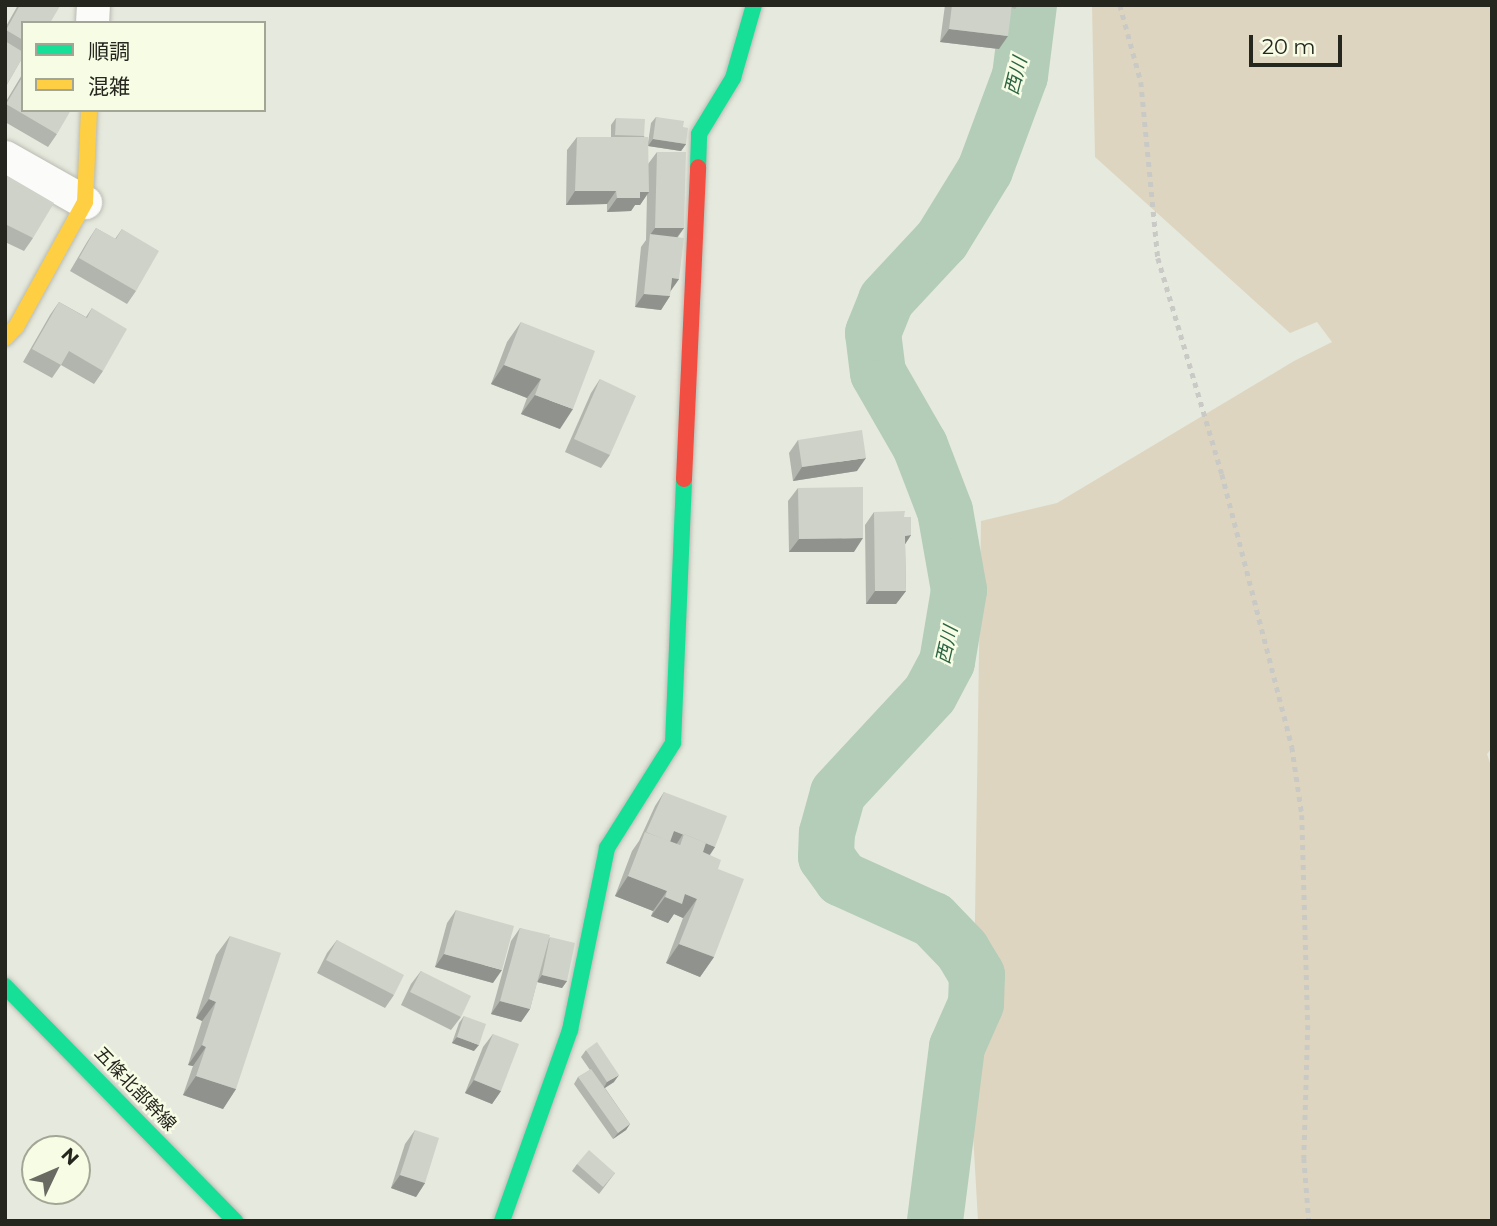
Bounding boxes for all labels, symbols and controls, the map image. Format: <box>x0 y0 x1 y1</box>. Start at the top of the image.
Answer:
legend <box>21 21 266 112</box>
scale bar <box>1252 21 1345 65</box>
text: 20 m <box>1262 34 1316 59</box>
text: 順調 <box>88 39 130 64</box>
water label: 西川 <box>1000 55 1032 97</box>
text: 混雑 <box>88 74 130 99</box>
water label: 西川 <box>932 624 962 666</box>
street label: 五條北部幹線 <box>90 1043 180 1135</box>
north arrow <box>21 1135 91 1205</box>
text: N <box>56 1143 84 1170</box>

